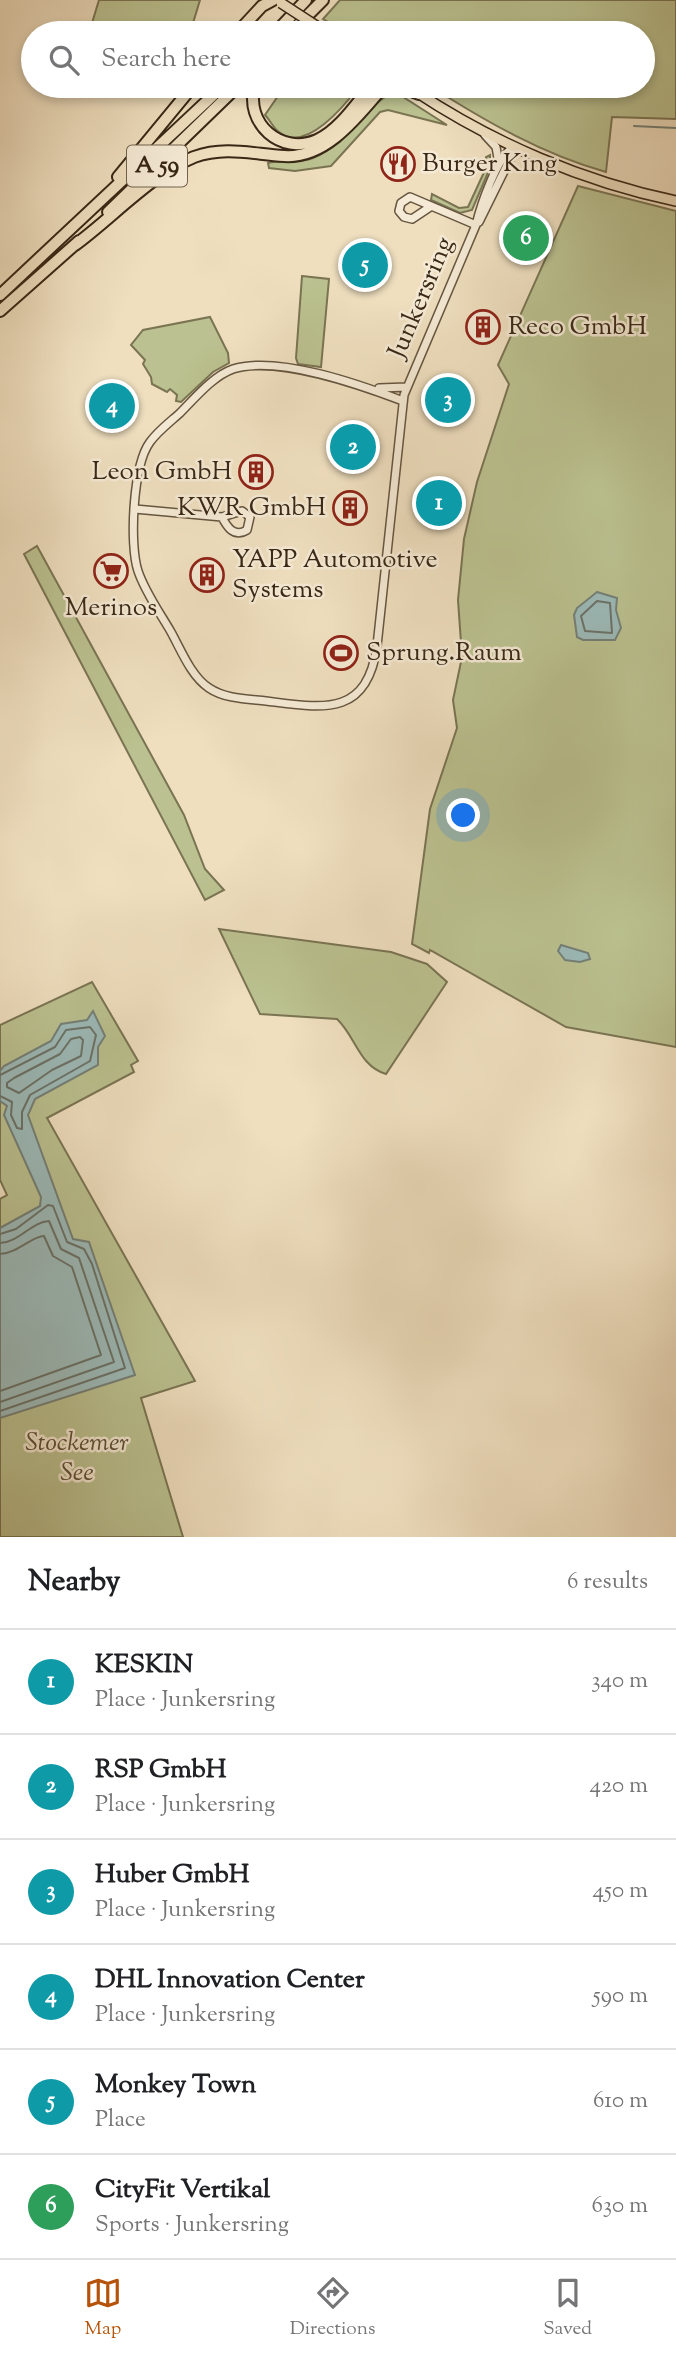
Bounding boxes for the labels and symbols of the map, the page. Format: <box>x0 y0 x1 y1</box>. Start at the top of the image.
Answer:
restaurant icon: Burger King <box>379 145 417 183</box>
road number: A 59 <box>127 146 187 186</box>
place label: Burger King <box>422 146 557 183</box>
pin: 6 <box>503 212 549 264</box>
street label: Junkersring <box>379 232 464 366</box>
pin: 5 <box>342 239 388 291</box>
building icon: Reco GmbH <box>464 308 502 346</box>
place label: Reco GmbH <box>508 309 647 346</box>
pin: 3 <box>425 374 471 426</box>
pin: 4 <box>89 380 135 432</box>
pin: 2 <box>330 421 376 473</box>
building icon: Leon GmbH <box>237 453 275 491</box>
place label: Leon GmbH <box>92 454 232 491</box>
pin: 1 <box>416 477 462 529</box>
building icon: KWR GmbH <box>331 489 369 527</box>
place label: KWR GmbH <box>177 490 326 527</box>
place label: YAPP Automotive Systems <box>232 542 438 609</box>
supermarket icon: Merinos <box>92 552 130 590</box>
building icon: YAPP Automotive Systems <box>188 556 226 594</box>
place label: Merinos <box>65 590 157 627</box>
sports icon: Sprung.Raum <box>322 634 360 672</box>
place label: Sprung.Raum <box>366 635 522 672</box>
your location <box>446 798 480 832</box>
park label: Stockemer See <box>25 1425 129 1492</box>

